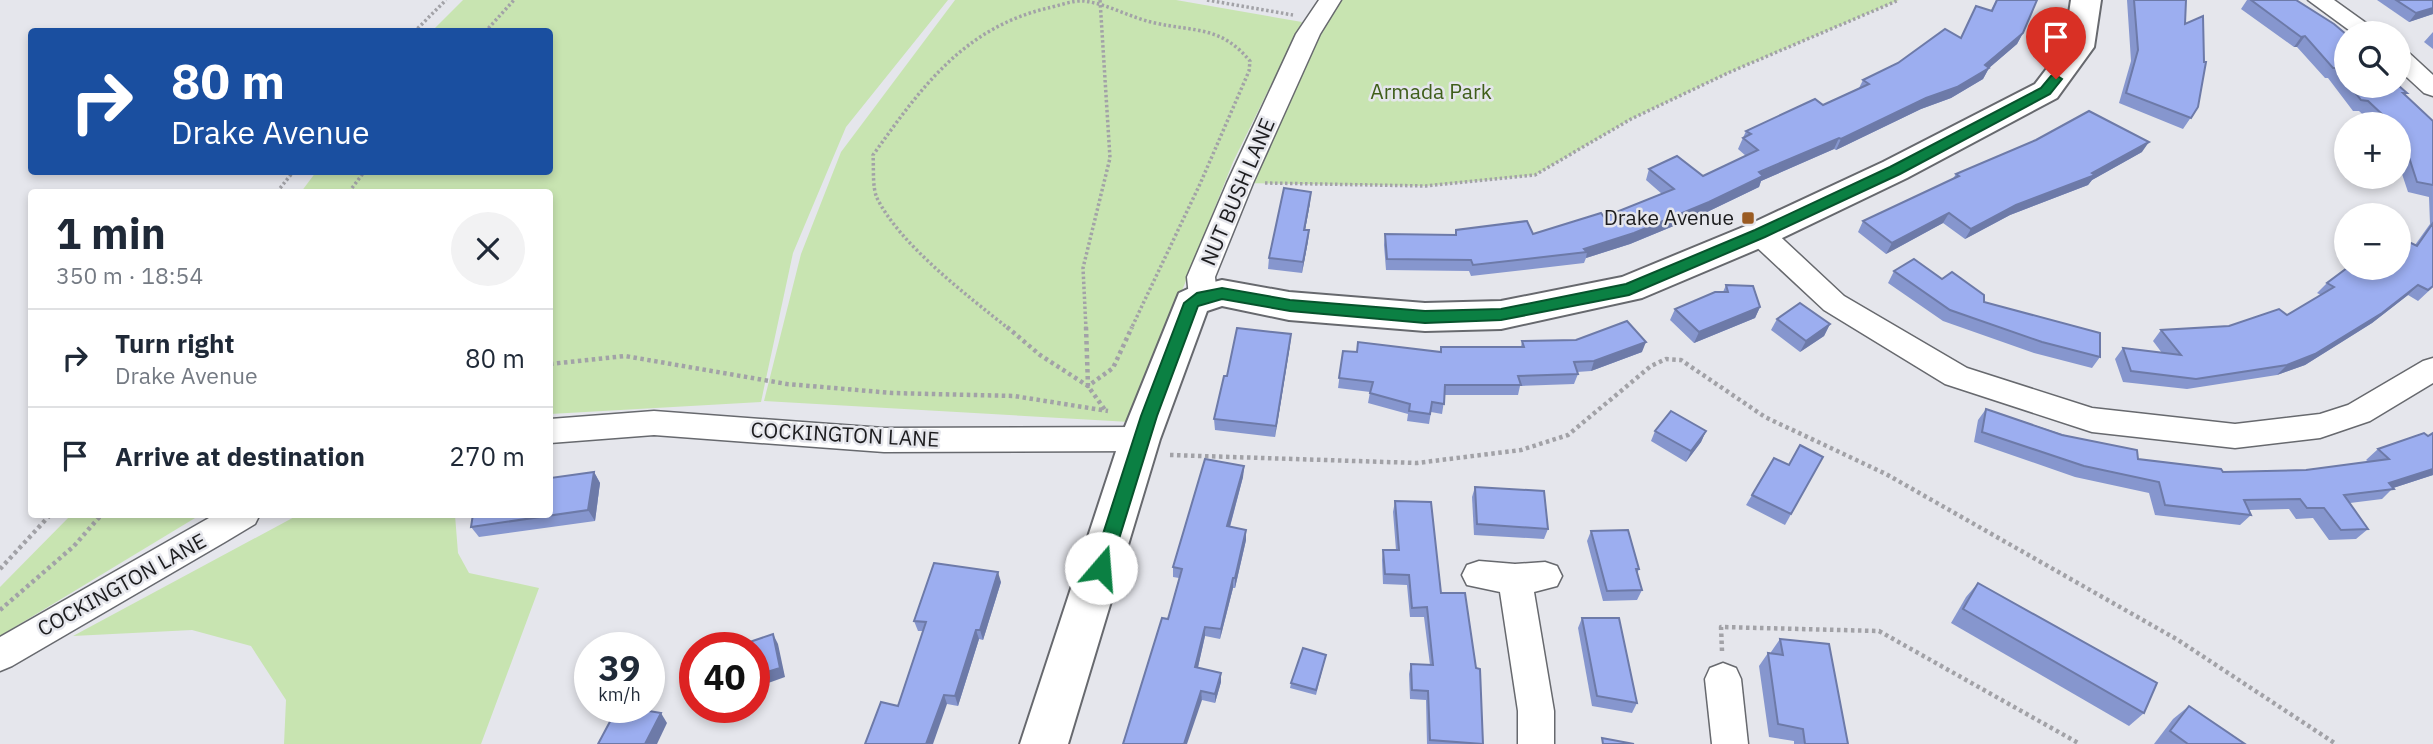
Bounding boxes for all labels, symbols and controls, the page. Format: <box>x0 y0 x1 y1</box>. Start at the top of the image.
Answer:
pin <box>2026 7 2086 79</box>
icon: arrive <box>2037 18 2075 56</box>
map controls <box>2334 21 2411 280</box>
button: search <box>2334 21 2411 98</box>
text: 80 m <box>171 49 285 112</box>
icon: right <box>56 56 147 147</box>
park label: Armada Park <box>1370 77 1492 105</box>
text: Drake Avenue <box>171 111 369 153</box>
button: + <box>2334 112 2411 189</box>
street label: NUT BUSH LANE <box>1193 114 1281 270</box>
place label: Drake Avenue <box>1604 203 1734 231</box>
button: − <box>2334 203 2411 280</box>
text: 1 min <box>56 206 166 261</box>
marker: Drake Avenue <box>1740 210 1756 226</box>
button: close <box>451 212 525 286</box>
text: 350 m · 18:54 <box>56 260 203 290</box>
text: Turn right <box>115 326 234 360</box>
icon: right <box>56 339 94 377</box>
text: 80 m <box>465 341 525 375</box>
text: Drake Avenue <box>115 360 258 390</box>
street label: COCKINGTON LANE <box>750 415 940 453</box>
icon: arrive <box>56 437 94 475</box>
text: Arrive at destination <box>115 439 365 473</box>
text: 270 m <box>449 439 525 473</box>
street label: COCKINGTON LANE <box>32 526 211 642</box>
position arrow <box>1064 531 1138 605</box>
speed limit sign: 40 <box>679 632 770 723</box>
text: 39 <box>598 645 641 691</box>
text: km/h <box>598 683 641 706</box>

